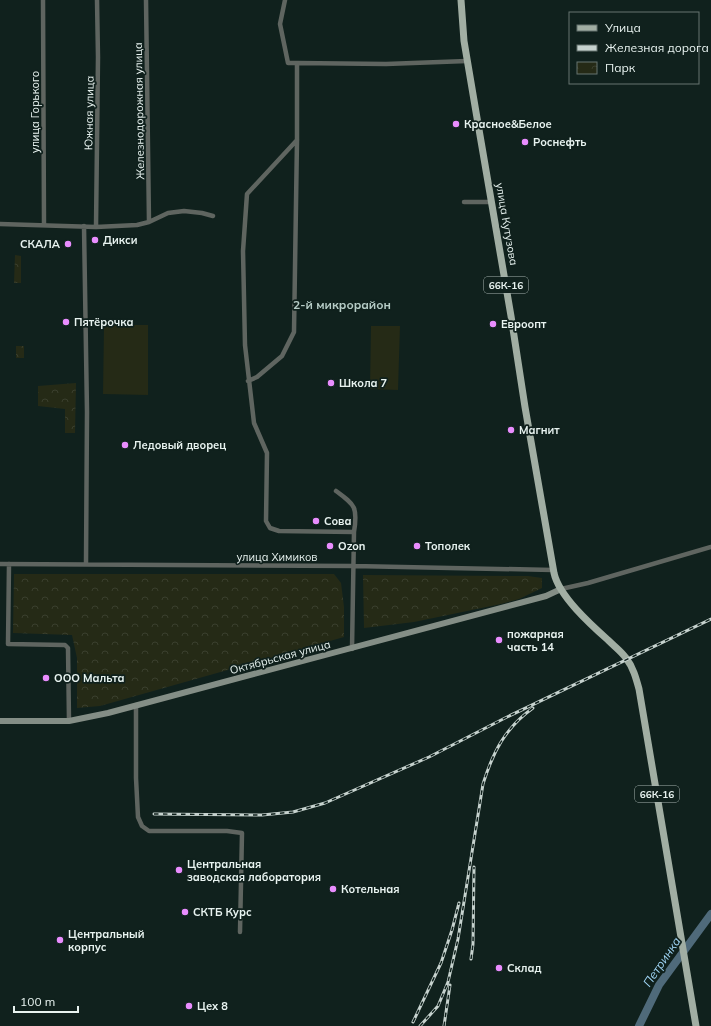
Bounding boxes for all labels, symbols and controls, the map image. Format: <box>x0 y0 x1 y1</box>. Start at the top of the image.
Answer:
legend <box>569 12 699 84</box>
text: Улица <box>604 20 641 35</box>
text: Железная дорога <box>605 40 709 55</box>
street label: Железнодорожная улица <box>131 42 147 180</box>
text: Парк <box>605 60 636 75</box>
street label: улица Горького <box>28 71 42 153</box>
street label: Южная улица <box>81 76 97 150</box>
place label: Красное&Белое <box>464 117 552 131</box>
marker: Красное&Белое <box>451 119 461 129</box>
place label: Роснефть <box>533 135 586 149</box>
marker: Роснефть <box>520 137 530 147</box>
street label: улица Кутузова <box>493 182 521 266</box>
place label: Дикси <box>103 233 138 247</box>
marker: Дикси <box>90 235 100 245</box>
place label: СКАЛА <box>20 237 61 251</box>
marker: СКАЛА <box>63 239 73 249</box>
road number: 66К-16 <box>484 277 528 293</box>
district label: 2-й микрорайон <box>293 297 391 312</box>
place label: Пятёрочка <box>74 315 134 329</box>
marker: Пятёрочка <box>61 317 71 327</box>
place label: Евроопт <box>501 317 547 331</box>
marker: Евроопт <box>488 319 498 329</box>
place label: Школа 7 <box>339 376 388 390</box>
marker: Школа 7 <box>326 378 336 388</box>
place label: Магнит <box>519 423 560 437</box>
marker: Магнит <box>506 425 516 435</box>
place label: Ледовый дворец <box>133 438 226 452</box>
marker: Ледовый дворец <box>120 440 130 450</box>
place label: Сова <box>324 514 351 528</box>
marker: Сова <box>311 516 321 526</box>
place label: Ozon <box>338 539 365 553</box>
place label: Тополек <box>425 539 471 553</box>
marker: Ozon <box>325 541 335 551</box>
marker: Тополек <box>412 541 422 551</box>
street label: улица Химиков <box>236 550 318 564</box>
place label: пожарная часть 14 <box>507 627 564 654</box>
marker: пожарная часть 14 <box>494 635 504 645</box>
street label: Октябрьская улица <box>228 637 332 677</box>
place label: ООО Мальта <box>54 671 124 685</box>
marker: ООО Мальта <box>41 673 51 683</box>
road number: 66К-16 <box>635 786 679 802</box>
place label: Центральная заводская лаборатория <box>187 857 321 884</box>
marker: Центральная заводская лаборатория <box>174 865 184 875</box>
place label: Котельная <box>341 882 400 896</box>
marker: Котельная <box>328 884 338 894</box>
place label: СКТБ Курс <box>193 905 252 919</box>
marker: СКТБ Курс <box>180 907 190 917</box>
place label: Центральный корпус <box>68 927 144 954</box>
water label: Петринка <box>640 934 684 989</box>
marker: Центральный корпус <box>55 935 65 945</box>
place label: Склад <box>507 961 541 975</box>
marker: Склад <box>494 963 504 973</box>
scale bar <box>14 988 78 1014</box>
text: 100 m <box>20 994 55 1009</box>
place label: Цех 8 <box>197 999 228 1013</box>
marker: Цех 8 <box>184 1001 194 1011</box>

